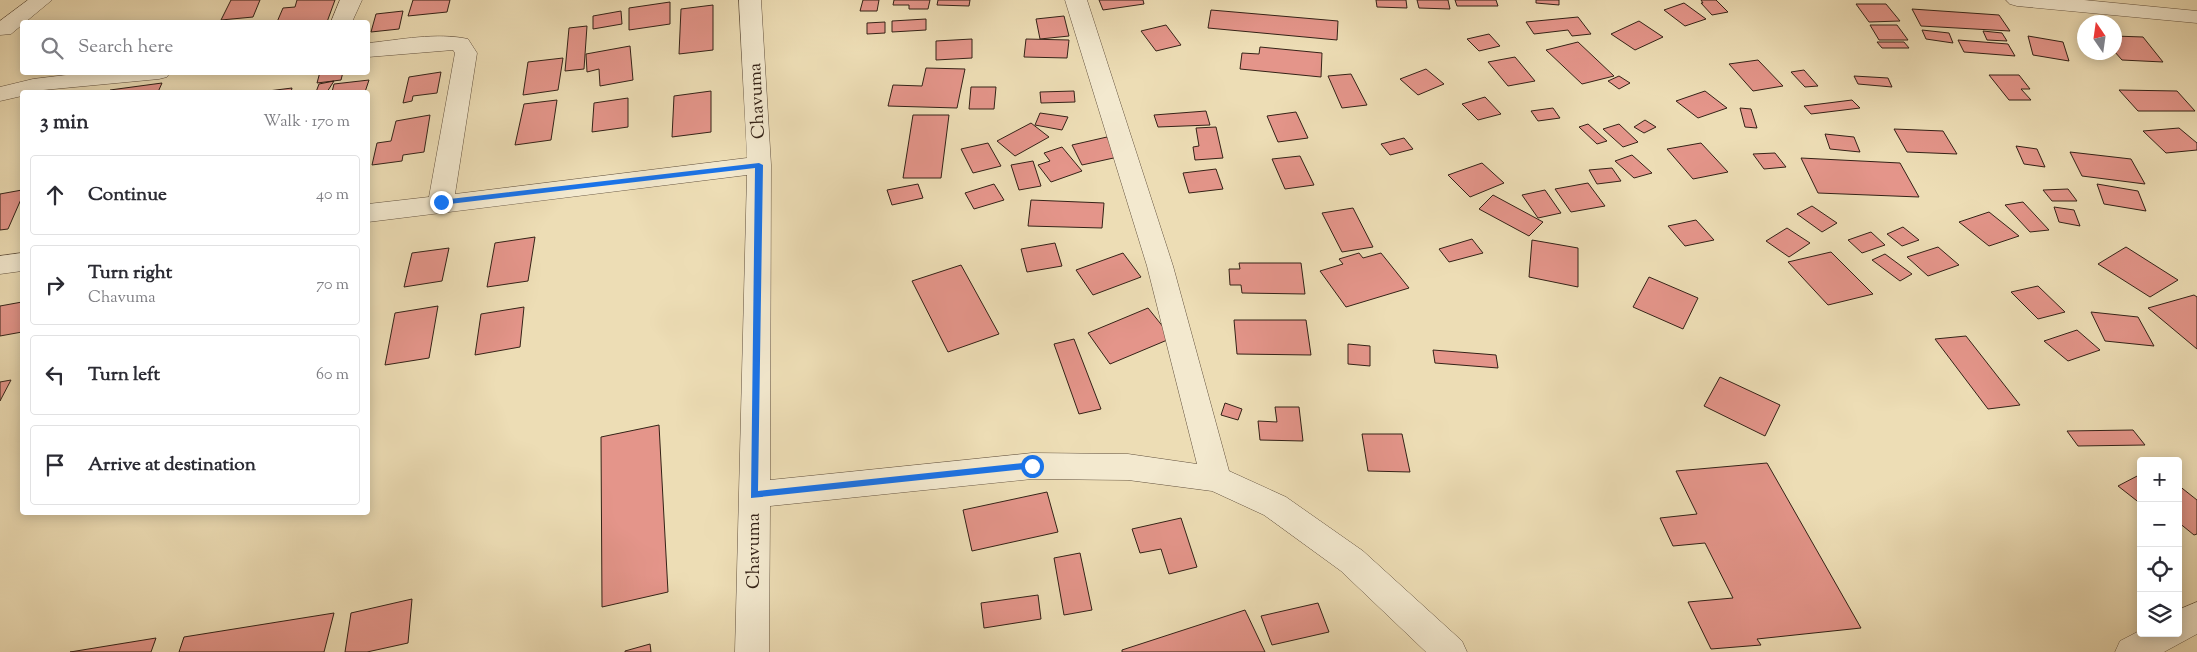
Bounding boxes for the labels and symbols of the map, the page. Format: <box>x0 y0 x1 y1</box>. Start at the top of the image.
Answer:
north arrow <box>2077 15 2122 60</box>
street label: Chavuma <box>743 62 773 140</box>
route end <box>430 191 453 214</box>
route start <box>1021 455 1044 478</box>
street label: Chavuma <box>742 513 768 589</box>

